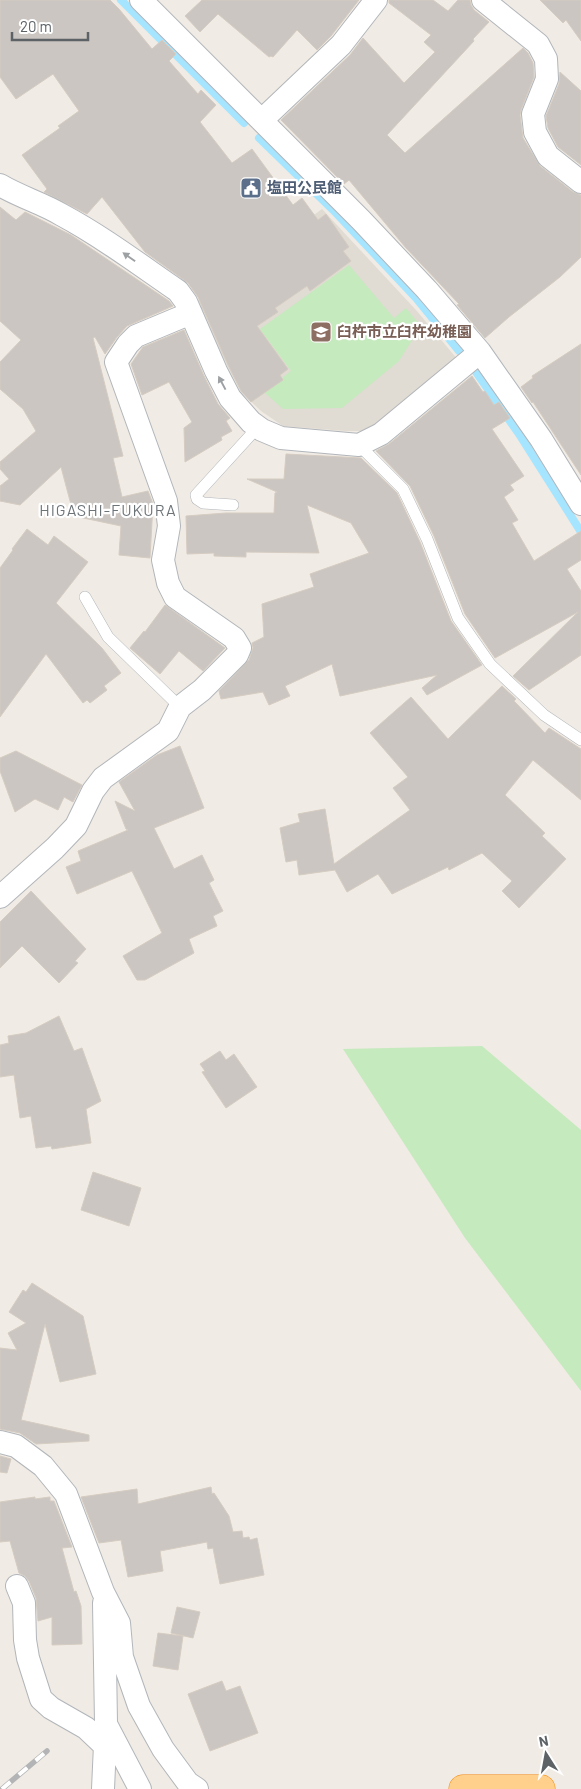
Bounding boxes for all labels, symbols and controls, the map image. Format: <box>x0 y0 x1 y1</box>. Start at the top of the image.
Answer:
scale bar <box>12 10 89 42</box>
text: 20 m <box>20 17 52 35</box>
public building icon: 塩田公民館 <box>239 176 263 200</box>
place label: 塩田公民館 <box>267 178 342 196</box>
one-way arrow <box>122 252 136 262</box>
school or university icon: 臼杵市立臼杵幼稚園 <box>309 320 333 344</box>
place label: 臼杵市立臼杵幼稚園 <box>337 322 472 340</box>
one-way arrow <box>218 376 226 390</box>
district label: HIGASHI-FUKURA <box>39 500 177 519</box>
north arrow <box>521 1729 571 1779</box>
text: N <box>537 1732 550 1750</box>

